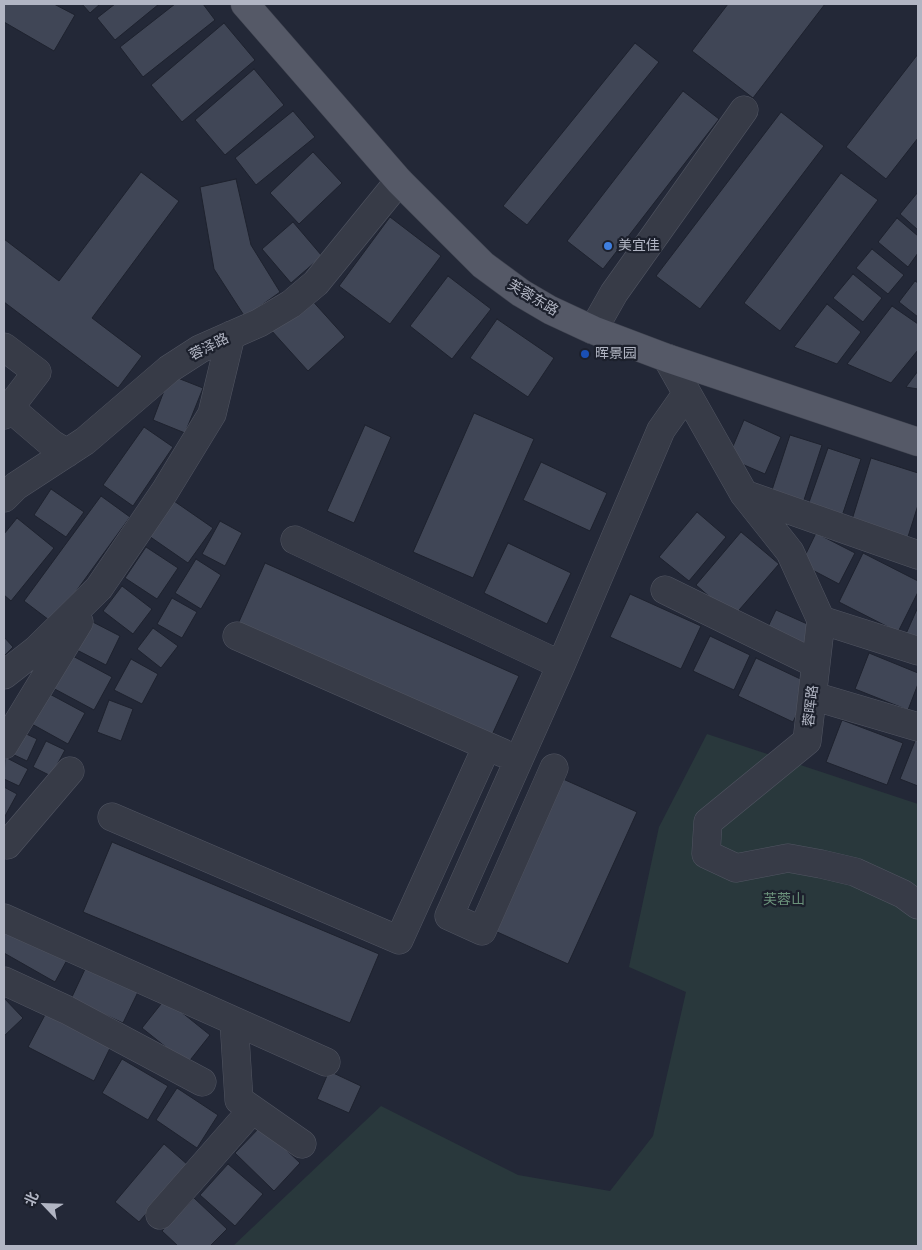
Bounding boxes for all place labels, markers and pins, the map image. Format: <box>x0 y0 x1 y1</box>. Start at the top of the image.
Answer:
place label: 美宜佳 <box>618 238 660 254</box>
marker: 美宜佳 <box>602 240 614 252</box>
place label: 晖景园 <box>595 346 637 362</box>
marker: 晖景园 <box>579 348 591 360</box>

